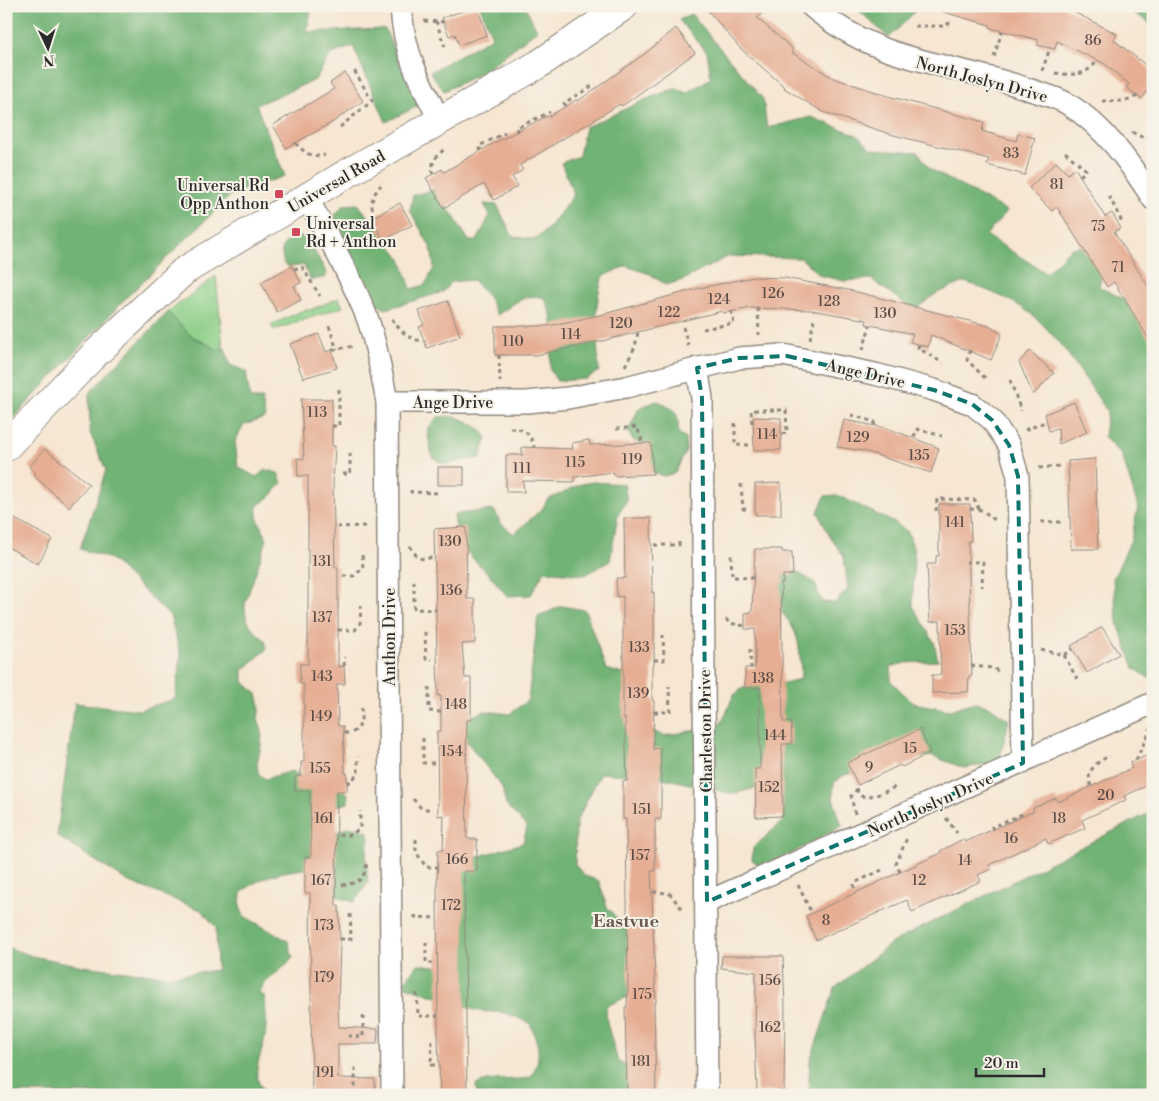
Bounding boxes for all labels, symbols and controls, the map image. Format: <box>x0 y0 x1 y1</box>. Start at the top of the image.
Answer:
north arrow <box>22 22 72 72</box>
house number: 86 <box>1084 32 1102 50</box>
text: N <box>43 51 55 69</box>
street label: North Joslyn Drive <box>914 53 1050 107</box>
house number: 83 <box>1003 145 1019 163</box>
street label: Universal Road <box>284 146 389 218</box>
place label: Universal Rd Opp Anthon <box>177 176 269 214</box>
house number: 81 <box>1050 176 1064 194</box>
marker: Universal Rd Opp Anthon <box>273 188 285 200</box>
place label: Universal Rd + Anthon <box>306 214 397 252</box>
house number: 75 <box>1091 218 1106 236</box>
marker: Universal Rd + Anthon <box>290 226 302 238</box>
house number: 71 <box>1111 259 1125 277</box>
house number: 126 <box>762 285 785 303</box>
house number: 124 <box>708 291 730 309</box>
house number: 128 <box>818 293 840 311</box>
house number: 122 <box>658 304 680 322</box>
house number: 130 <box>873 305 897 323</box>
house number: 120 <box>609 315 633 333</box>
house number: 114 <box>561 326 581 344</box>
house number: 110 <box>502 333 524 351</box>
street label: Ange Drive <box>823 355 907 393</box>
street label: Ange Drive <box>412 393 493 413</box>
house number: 113 <box>307 404 327 422</box>
house number: 114 <box>757 426 777 444</box>
house number: 129 <box>847 429 869 447</box>
house number: 135 <box>908 447 930 465</box>
house number: 119 <box>622 451 642 469</box>
house number: 115 <box>565 454 585 472</box>
house number: 111 <box>513 460 532 478</box>
house number: 141 <box>945 514 965 532</box>
house number: 130 <box>438 533 462 551</box>
house number: 131 <box>312 553 332 571</box>
house number: 136 <box>440 582 463 600</box>
street label: Anthon Drive <box>380 588 400 687</box>
house number: 137 <box>312 609 332 627</box>
house number: 153 <box>944 622 966 640</box>
house number: 133 <box>628 639 650 657</box>
house number: 143 <box>311 668 333 686</box>
street label: Charleston Drive <box>695 669 717 793</box>
house number: 138 <box>752 670 774 688</box>
house number: 139 <box>627 685 649 703</box>
house number: 148 <box>445 696 467 714</box>
house number: 149 <box>310 708 332 726</box>
house number: 144 <box>764 727 786 745</box>
house number: 15 <box>903 740 917 758</box>
house number: 154 <box>441 743 463 761</box>
house number: 9 <box>865 759 873 777</box>
house number: 155 <box>309 760 331 778</box>
street label: North Joslyn Drive <box>864 768 996 842</box>
house number: 152 <box>758 779 780 797</box>
house number: 20 <box>1097 787 1115 805</box>
house number: 151 <box>632 801 652 819</box>
house number: 161 <box>314 810 334 828</box>
house number: 18 <box>1052 810 1066 828</box>
house number: 16 <box>1004 830 1019 848</box>
house number: 157 <box>630 847 650 865</box>
house number: 166 <box>446 851 469 869</box>
house number: 14 <box>958 852 972 870</box>
house number: 167 <box>311 872 331 890</box>
house number: 12 <box>912 872 926 890</box>
house number: 172 <box>441 897 461 915</box>
district label: Eastvue <box>593 910 659 933</box>
house number: 8 <box>822 912 830 930</box>
house number: 173 <box>314 917 334 935</box>
house number: 179 <box>314 969 334 987</box>
house number: 156 <box>759 972 782 990</box>
house number: 175 <box>632 986 652 1004</box>
house number: 162 <box>759 1019 781 1037</box>
scale bar <box>976 1046 1044 1078</box>
house number: 181 <box>631 1053 651 1071</box>
text: 20 m <box>984 1054 1019 1073</box>
house number: 191 <box>315 1064 335 1082</box>

